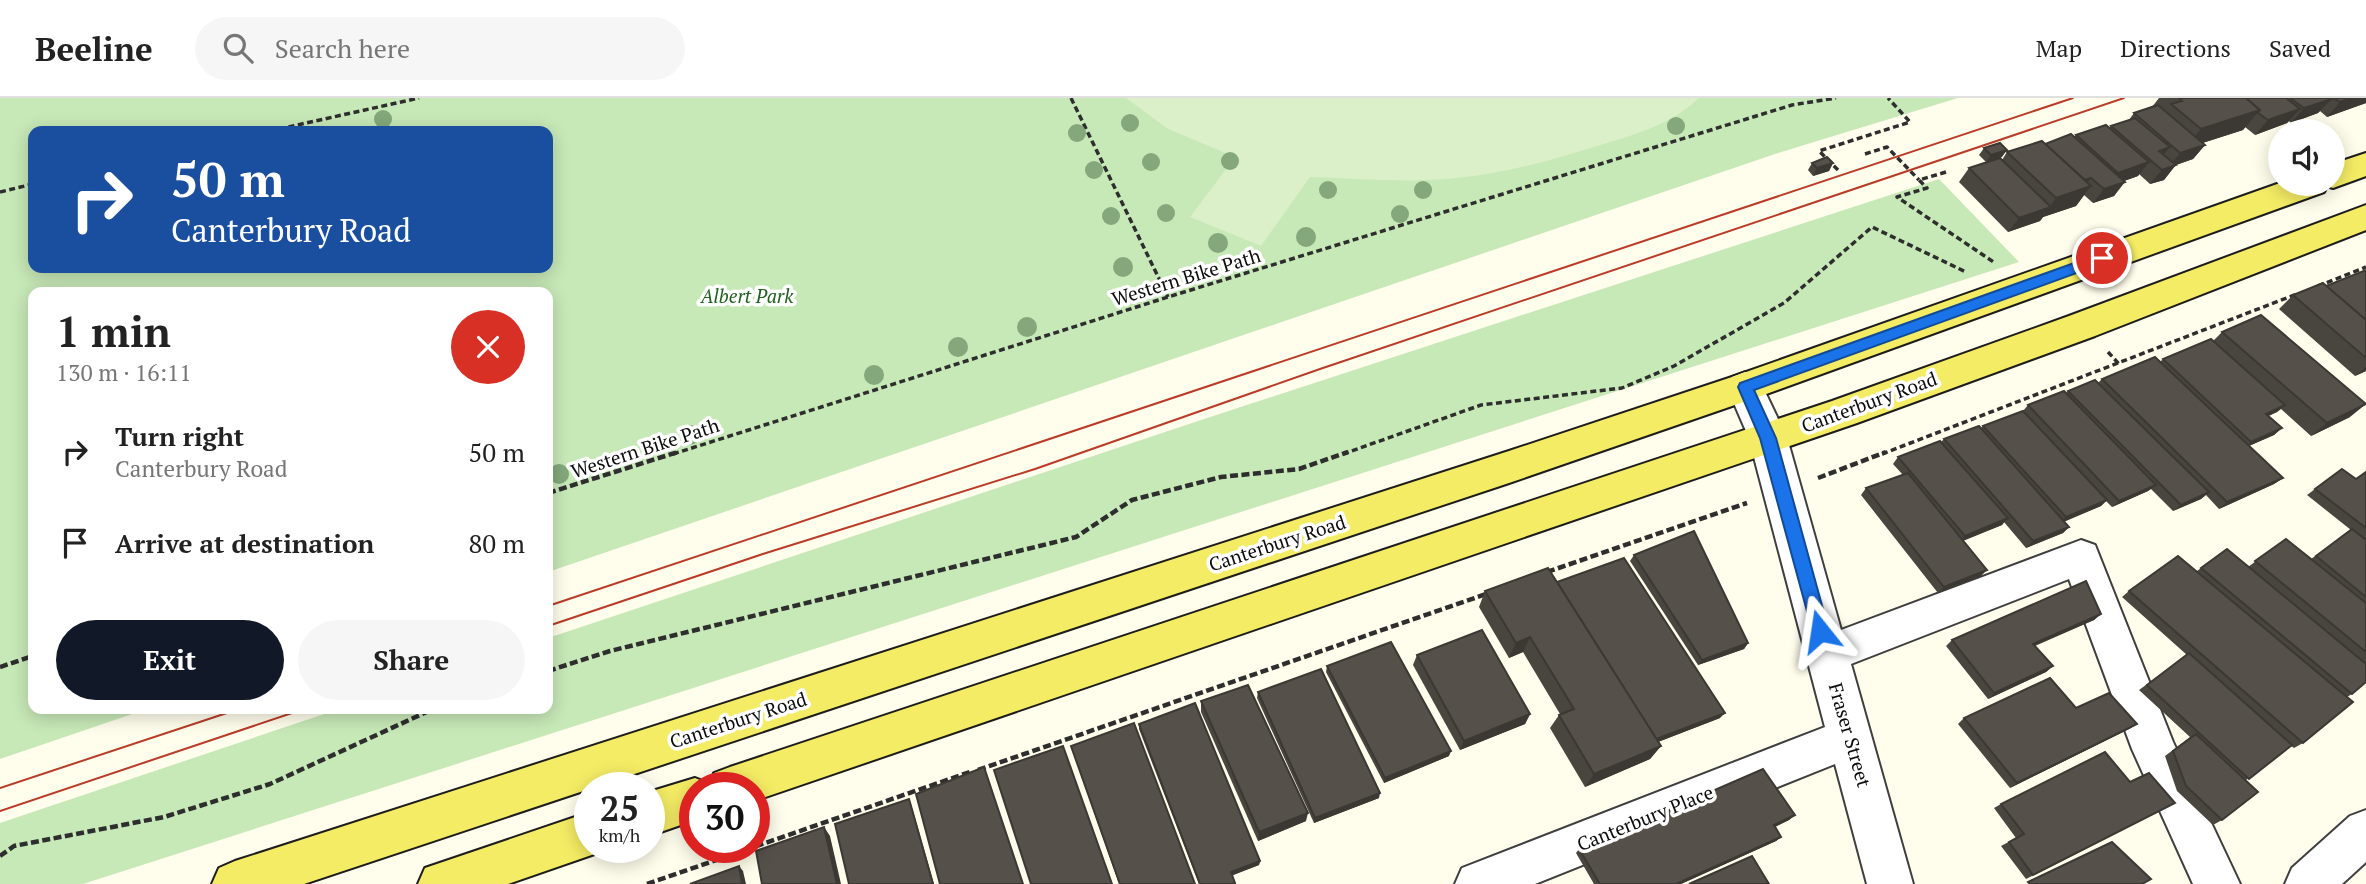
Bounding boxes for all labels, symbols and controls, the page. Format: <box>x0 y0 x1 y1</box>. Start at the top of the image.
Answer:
search box <box>195 17 685 80</box>
text: Beeline <box>35 27 153 70</box>
icon: search <box>219 29 257 67</box>
text: Search here <box>275 31 410 65</box>
text: Map <box>2036 32 2082 64</box>
text: Directions <box>2120 32 2231 64</box>
text: Saved <box>2269 32 2331 64</box>
map controls <box>2268 119 2345 196</box>
button: sound <box>2268 119 2345 196</box>
text: 50 m <box>171 146 285 211</box>
icon: right <box>56 154 147 245</box>
text: Canterbury Road <box>171 209 411 251</box>
pin <box>2072 228 2132 288</box>
icon: arrive <box>2083 239 2121 277</box>
street label: Western Bike Path <box>1108 242 1263 311</box>
park label: Albert Park <box>700 283 794 308</box>
text: 1 min <box>56 303 171 359</box>
button: close <box>451 310 525 384</box>
text: 130 m · 16:11 <box>56 357 191 388</box>
street label: Canterbury Road <box>1798 365 1940 438</box>
street label: Western Bike Path <box>568 412 722 483</box>
text: Turn right <box>115 419 244 453</box>
icon: right <box>56 433 94 471</box>
text: 50 m <box>469 435 525 469</box>
text: Canterbury Road <box>115 453 288 484</box>
street label: Canterbury Road <box>1205 508 1349 576</box>
icon: arrive <box>56 524 94 562</box>
text: Arrive at destination <box>115 526 374 560</box>
text: 80 m <box>469 526 525 560</box>
position arrow <box>1783 594 1857 668</box>
button: Exit <box>56 620 284 700</box>
button: Share <box>298 620 525 700</box>
street label: Fraser Street <box>1824 680 1877 790</box>
street label: Canterbury Road <box>666 685 810 753</box>
speed limit sign: 30 <box>679 772 770 863</box>
street label: Canterbury Place <box>1573 779 1717 856</box>
text: 25 <box>600 785 639 831</box>
text: km/h <box>599 823 640 847</box>

